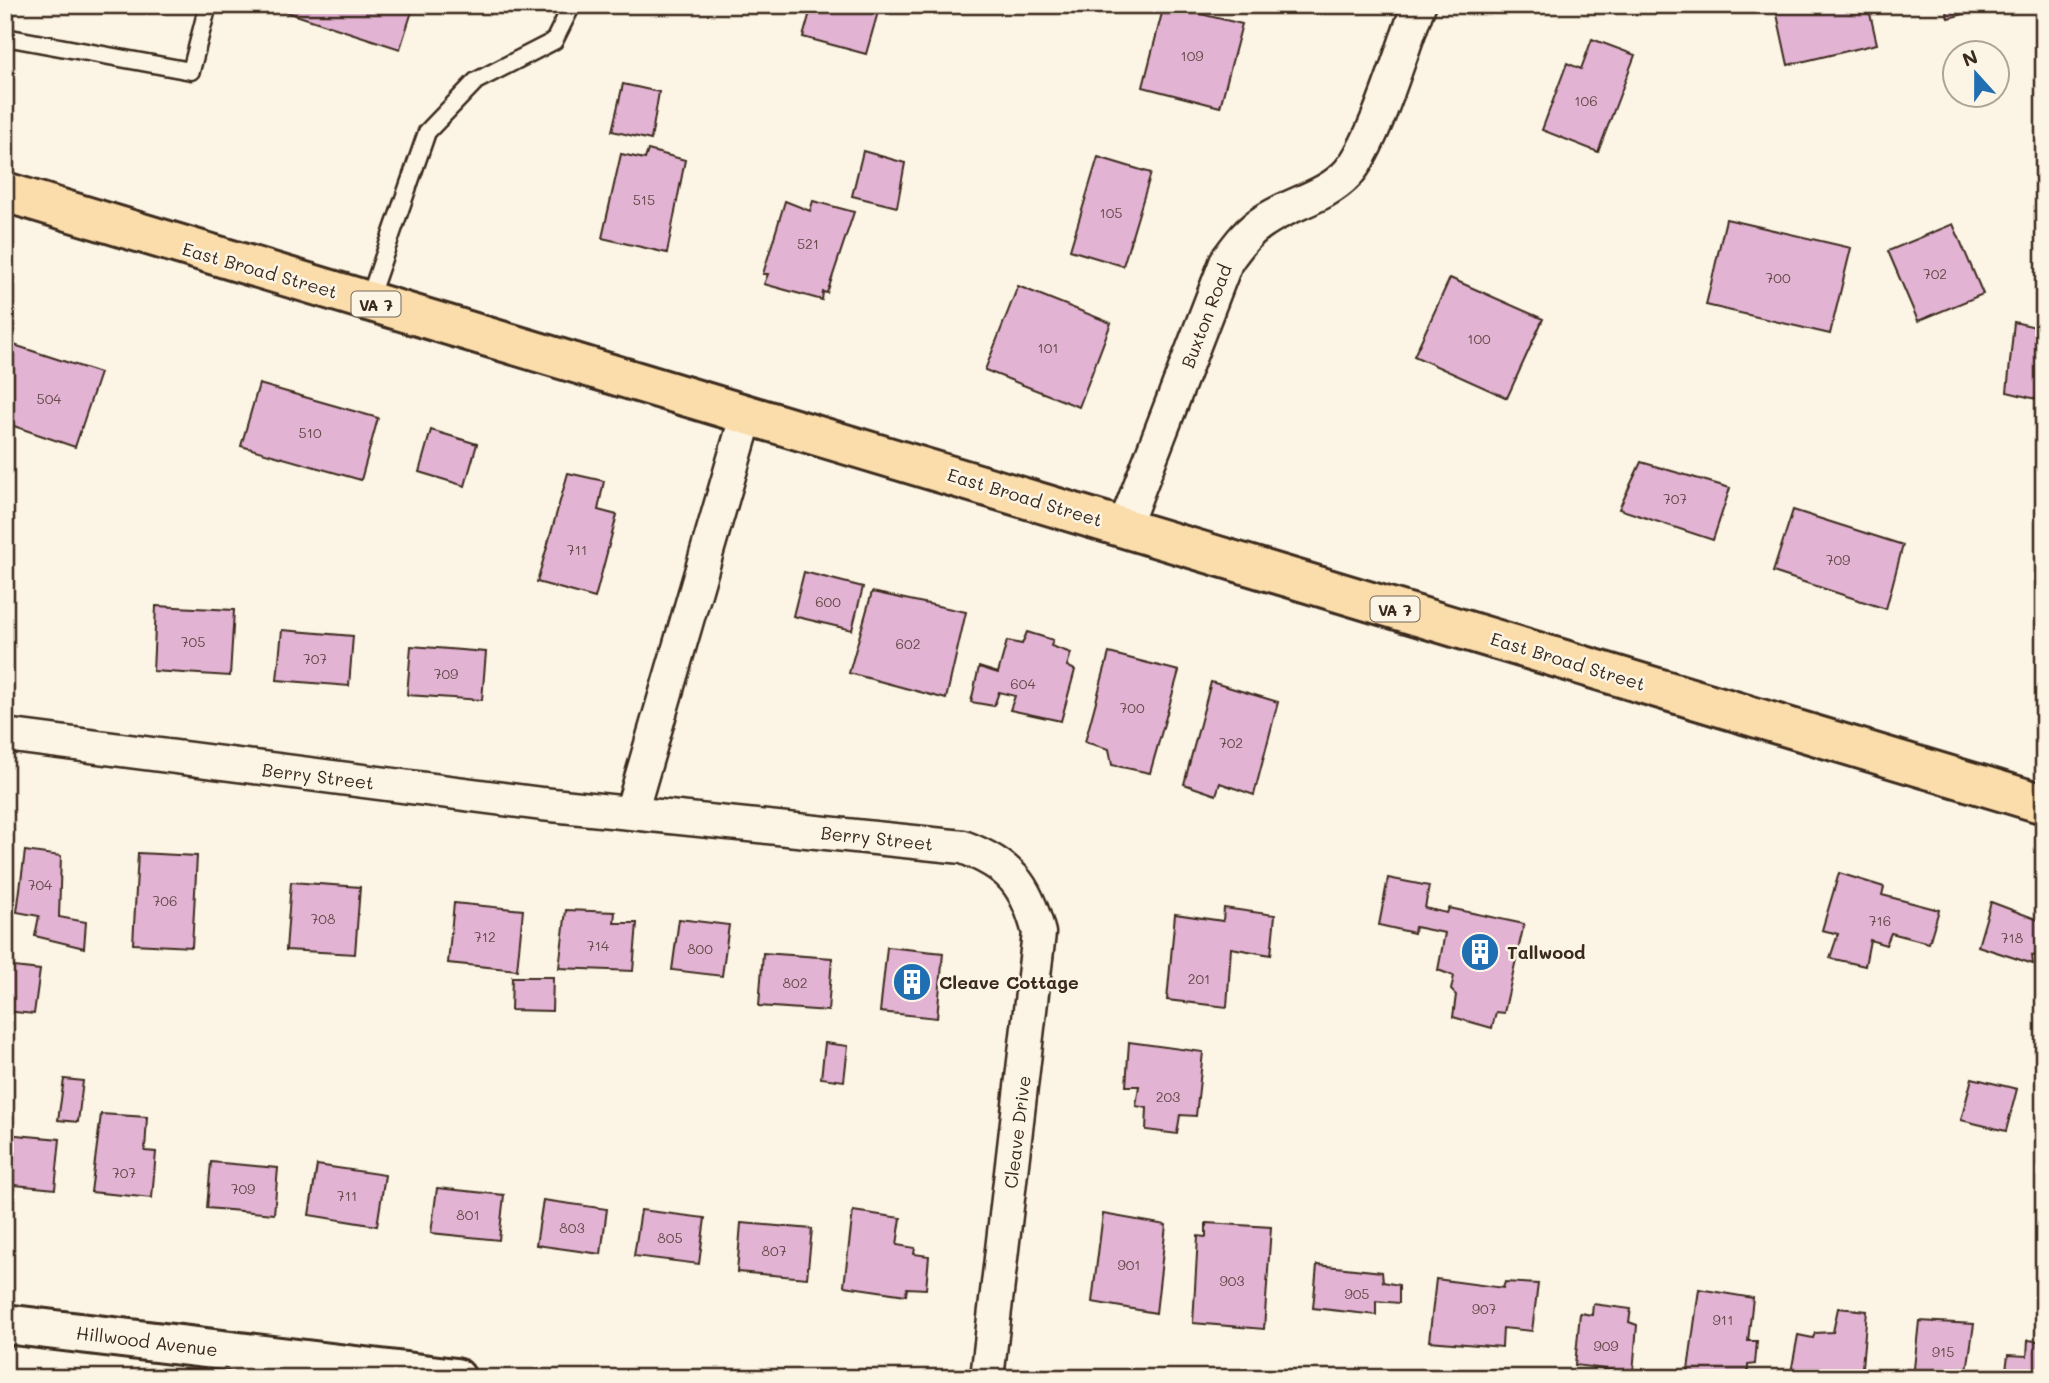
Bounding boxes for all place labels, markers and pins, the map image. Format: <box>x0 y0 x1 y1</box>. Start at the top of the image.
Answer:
building icon: Tallwood <box>1459 931 1501 973</box>
place label: Tallwood <box>1507 940 1586 964</box>
building icon: Cleave Cottage <box>891 961 933 1003</box>
place label: Cleave Cottage <box>939 970 1079 994</box>

